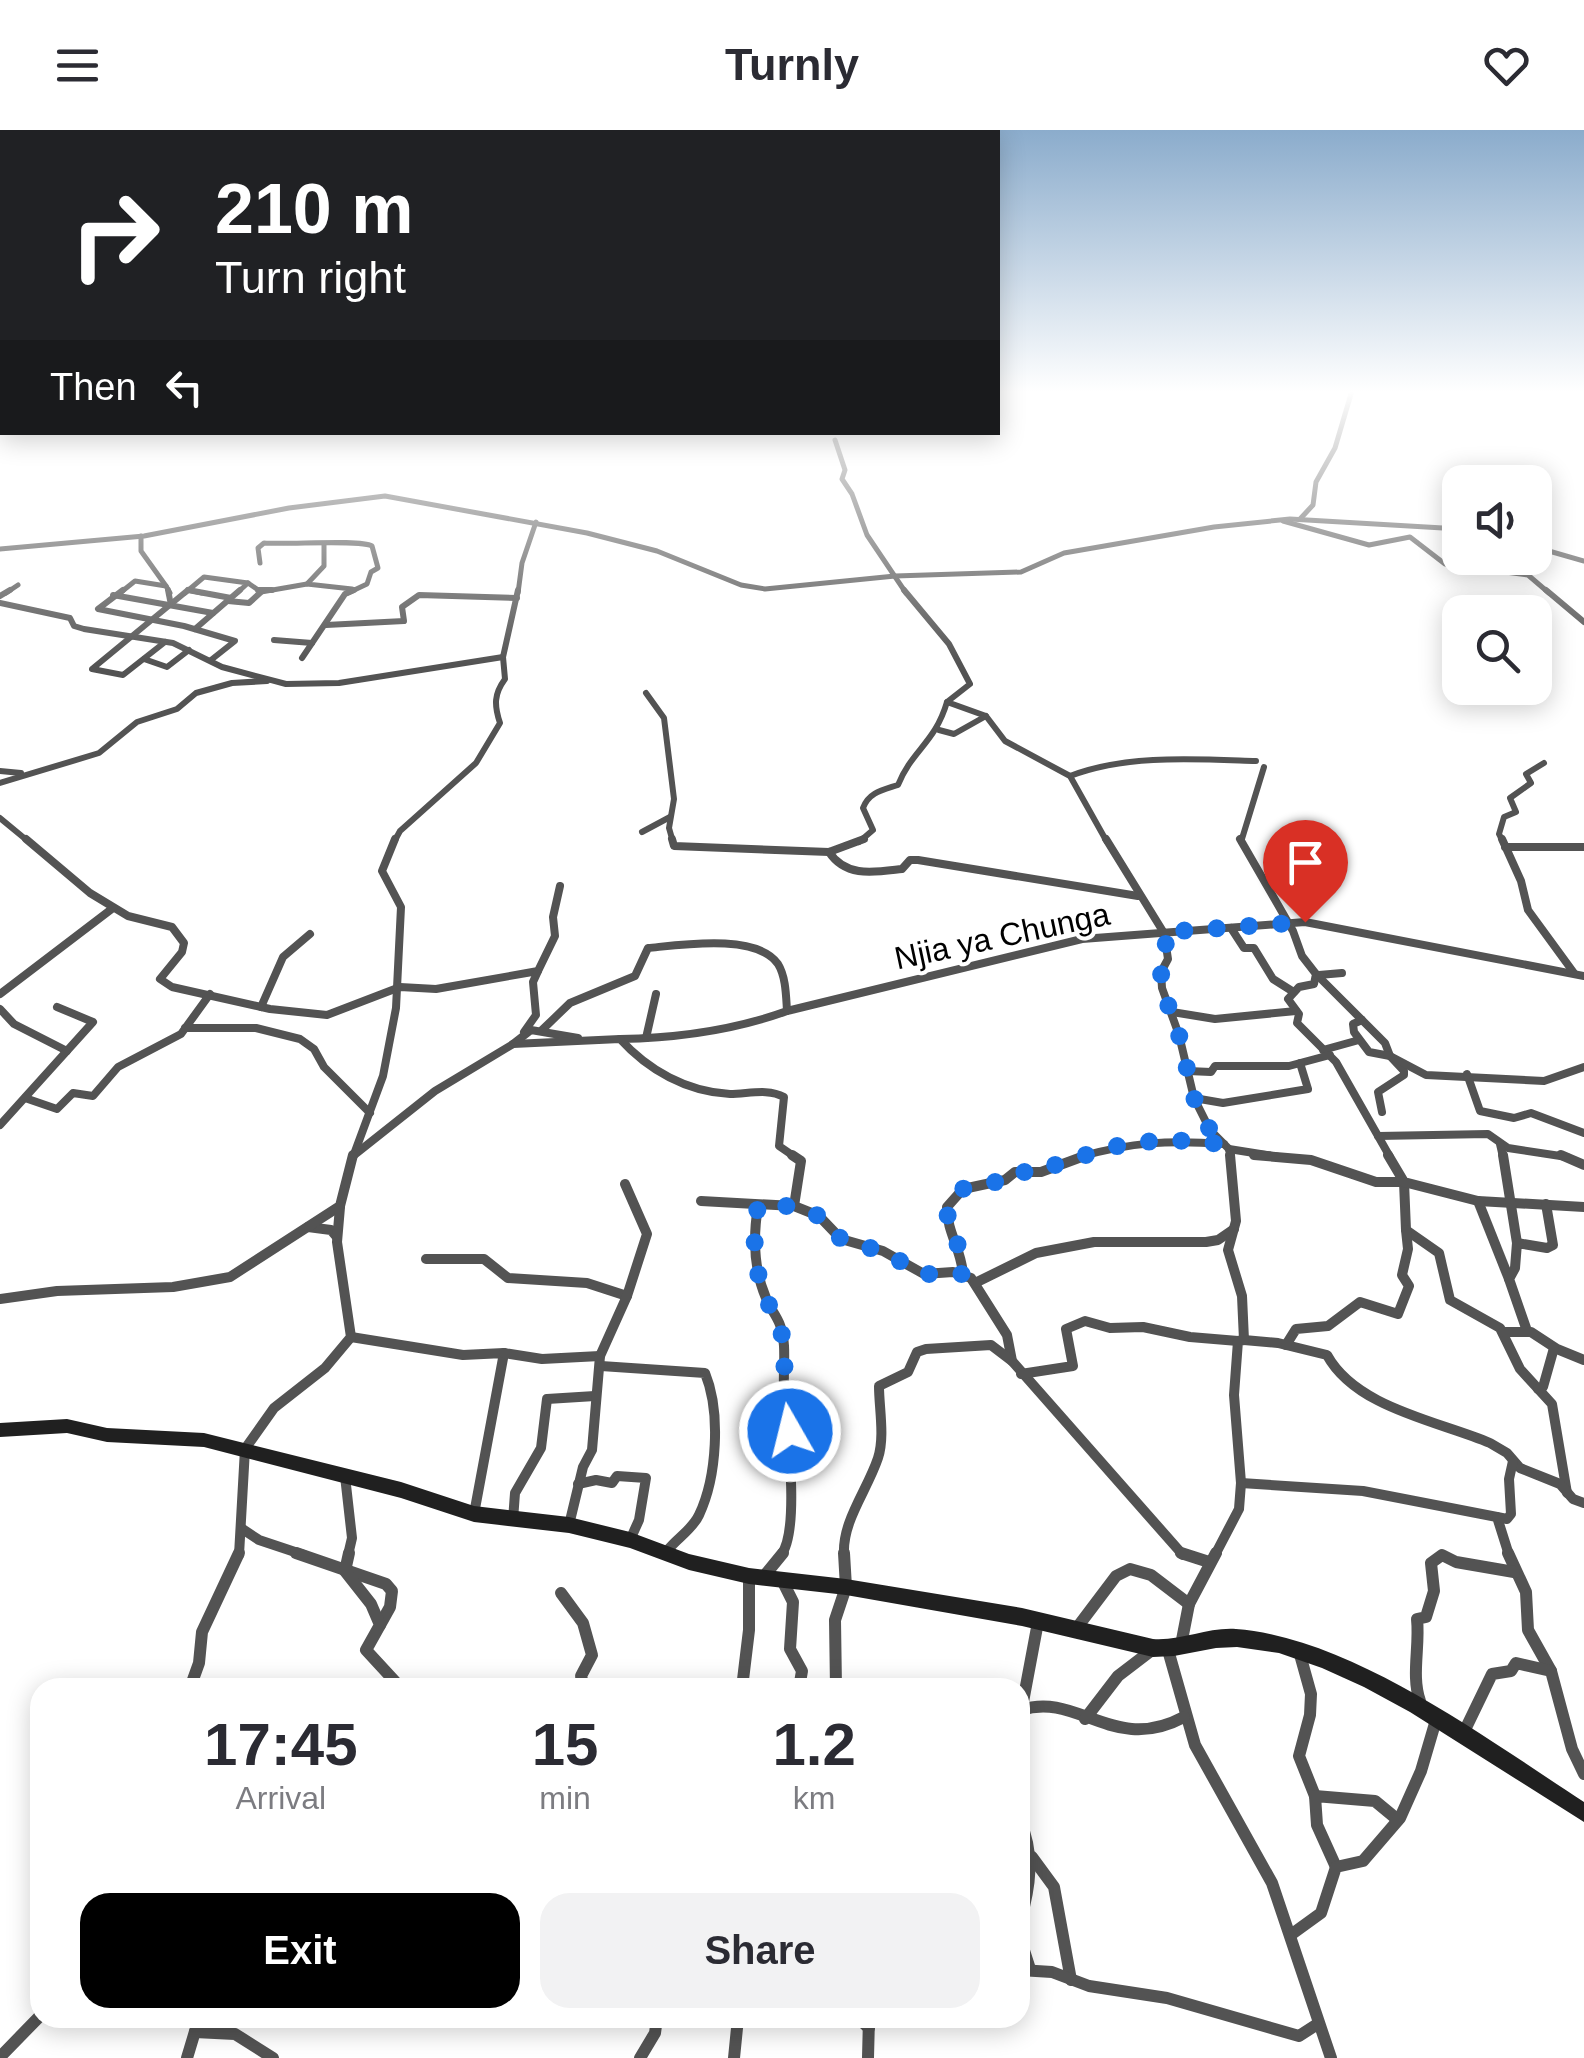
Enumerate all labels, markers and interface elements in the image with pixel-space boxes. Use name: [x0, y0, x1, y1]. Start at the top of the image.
icon: menu: [50, 38, 105, 93]
icon: heart: [1479, 38, 1534, 93]
text: Turnly: [725, 39, 859, 90]
icon: right: [50, 170, 180, 300]
text: 210 m: [215, 170, 413, 248]
text: Turn right: [215, 252, 406, 303]
icon: left: [157, 360, 212, 415]
text: Then: [50, 366, 137, 408]
map controls: [1442, 465, 1552, 705]
button: sound: [1442, 465, 1552, 575]
button: search: [1442, 595, 1552, 705]
pin: [1263, 820, 1348, 923]
icon: arrive: [1278, 835, 1333, 890]
street label: Njia ya Chunga: [891, 896, 1113, 976]
position arrow: [738, 1379, 842, 1483]
text: 17:45: [204, 1711, 358, 1778]
text: 15: [532, 1711, 598, 1778]
text: 1.2: [772, 1711, 856, 1778]
text: Arrival: [235, 1780, 326, 1816]
text: min: [539, 1780, 591, 1816]
text: km: [793, 1780, 835, 1816]
button: Exit: [80, 1893, 520, 2008]
button: Share: [540, 1893, 980, 2008]

